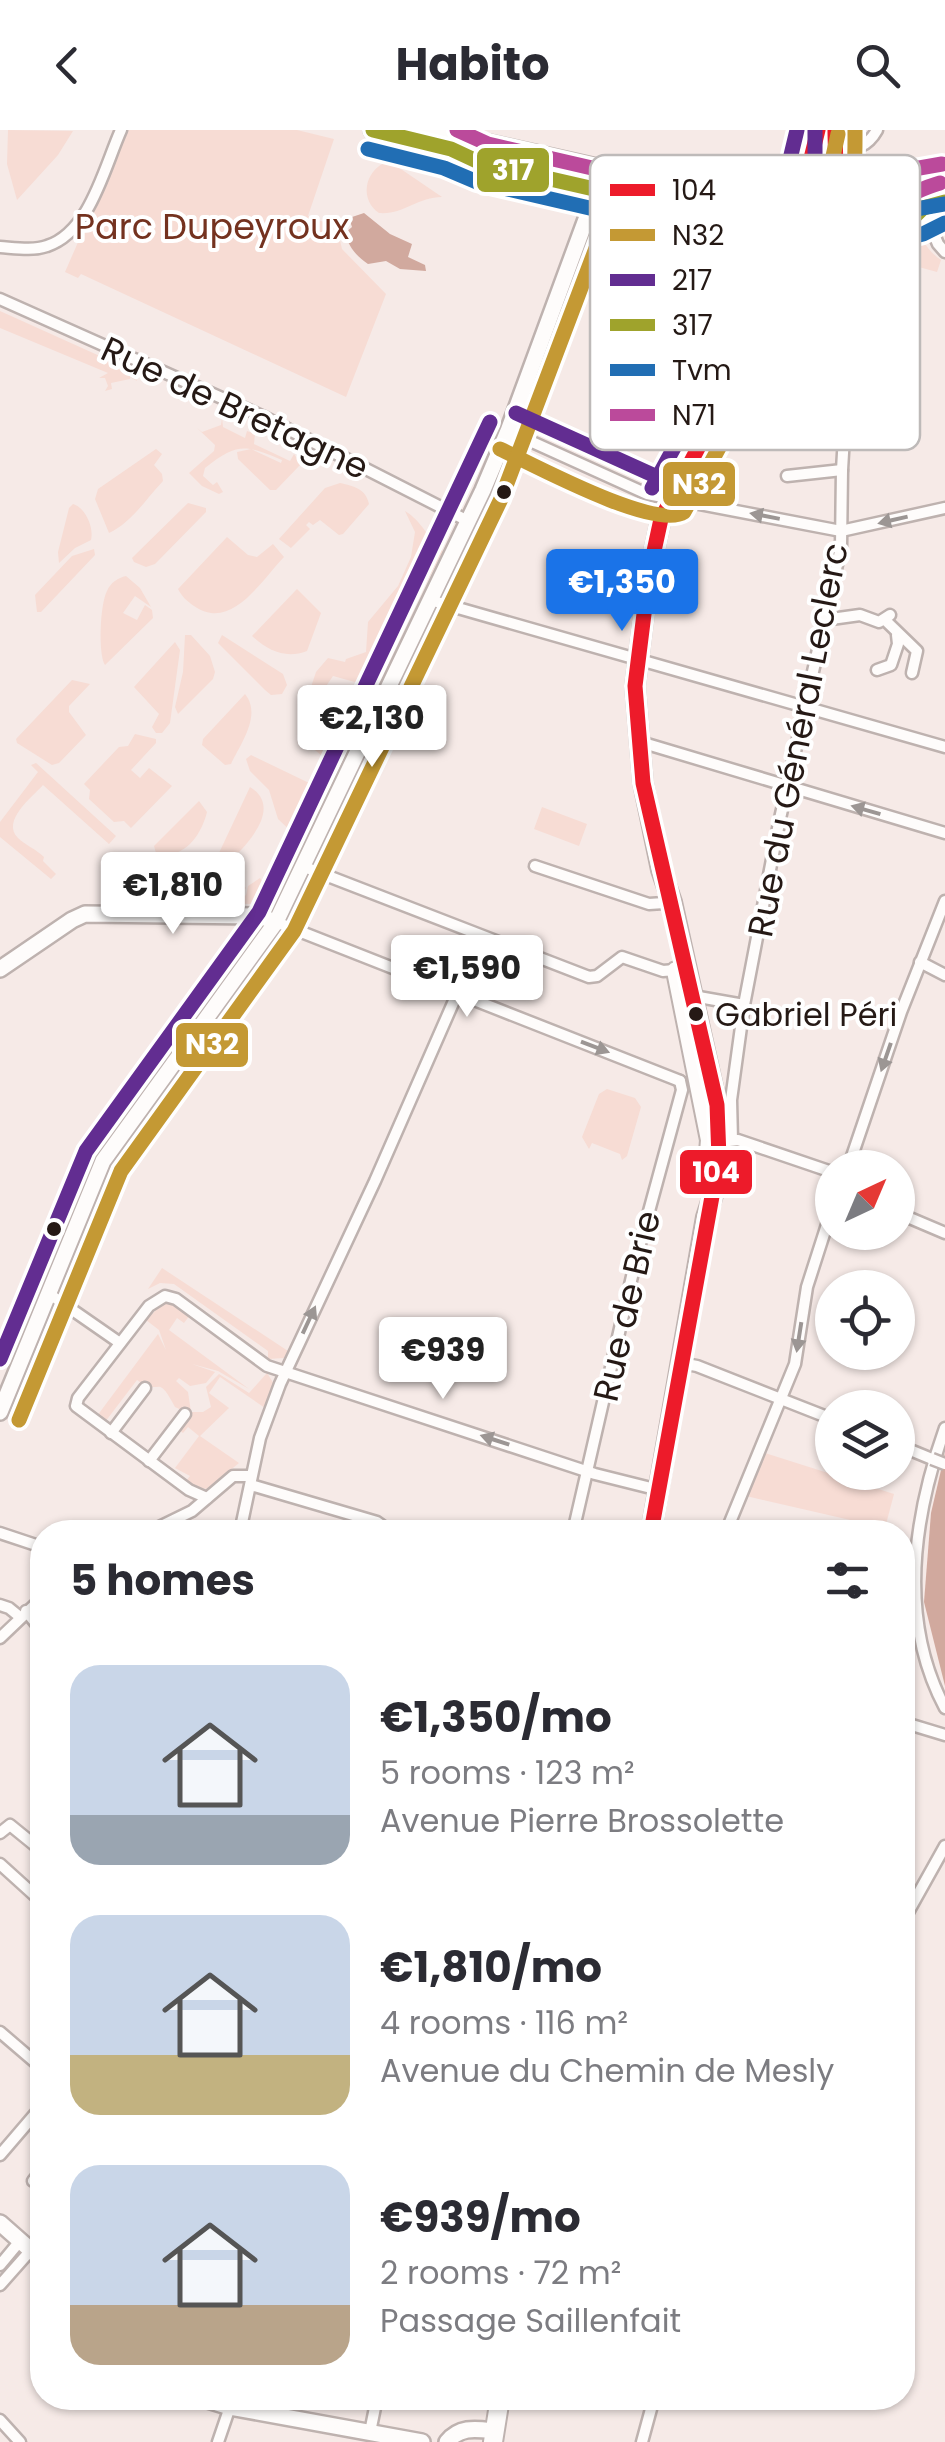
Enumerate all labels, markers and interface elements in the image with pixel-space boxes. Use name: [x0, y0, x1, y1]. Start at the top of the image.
text: Habito: [395, 33, 550, 96]
icon: back: [40, 38, 95, 93]
icon: search: [850, 38, 905, 93]
line badge: 317: [475, 146, 551, 194]
text: 317: [492, 151, 534, 190]
legend: [590, 155, 920, 450]
text: 104: [672, 171, 716, 210]
park label: Parc Dupeyroux: [75, 202, 349, 251]
text: N32: [672, 216, 724, 255]
text: 217: [672, 261, 712, 300]
text: 317: [672, 306, 713, 345]
street label: Rue de Bretagne: [94, 324, 377, 491]
text: Tvm: [672, 351, 732, 390]
text: N71: [672, 396, 716, 435]
line badge: N32: [661, 460, 737, 508]
text: N32: [672, 465, 726, 504]
unlabelled marker: [494, 482, 514, 502]
one-way arrow: [749, 508, 780, 524]
one-way arrow: [877, 513, 908, 528]
street label: Rue du Général Leclerc: [735, 539, 860, 941]
pin: €1,350: [541, 549, 703, 634]
text: €1,350: [568, 559, 676, 604]
pin: €2,130: [291, 685, 453, 770]
text: €2,130: [319, 695, 425, 740]
one-way arrow: [850, 802, 881, 817]
pin: €1,810: [92, 852, 254, 937]
text: €1,810: [123, 862, 223, 907]
pin: €1,590: [386, 935, 548, 1020]
text: €1,590: [413, 945, 521, 990]
place label: Gabriel Péri: [715, 992, 897, 1037]
marker: Gabriel Péri: [686, 1004, 706, 1024]
line badge: N32: [174, 1021, 250, 1069]
text: N32: [185, 1025, 239, 1064]
one-way arrow: [580, 1040, 610, 1055]
one-way arrow: [878, 1043, 893, 1073]
line badge: 104: [678, 1148, 754, 1196]
north arrow: [815, 1150, 915, 1250]
map controls: [815, 1150, 915, 1490]
text: 104: [692, 1153, 740, 1192]
street label: Rue de Brie: [581, 1206, 672, 1406]
unlabelled marker: [44, 1219, 64, 1239]
button: locate: [815, 1270, 915, 1370]
one-way arrow: [301, 1305, 318, 1334]
pin: €939: [384, 1317, 502, 1402]
one-way arrow: [791, 1322, 807, 1353]
text: €939: [401, 1327, 485, 1372]
button: layers: [815, 1390, 915, 1490]
one-way arrow: [479, 1432, 510, 1447]
text: 5 homes: [70, 1551, 255, 1610]
icon: filters: [820, 1553, 875, 1608]
text: €1,350/mo: [380, 1688, 612, 1747]
icon: home: [150, 1705, 270, 1825]
text: 5 rooms · 123 m²: [380, 1750, 635, 1795]
text: Avenue Pierre Brossolette: [380, 1798, 784, 1843]
text: €1,810/mo: [380, 1938, 602, 1997]
icon: home: [150, 1955, 270, 2075]
text: 4 rooms · 116 m²: [380, 2000, 628, 2045]
text: Avenue du Chemin de Mesly: [380, 2048, 834, 2093]
text: €939/mo: [380, 2188, 581, 2247]
icon: home: [150, 2205, 270, 2325]
text: 2 rooms · 72 m²: [380, 2250, 621, 2295]
text: Passage Saillenfait: [380, 2298, 681, 2343]

